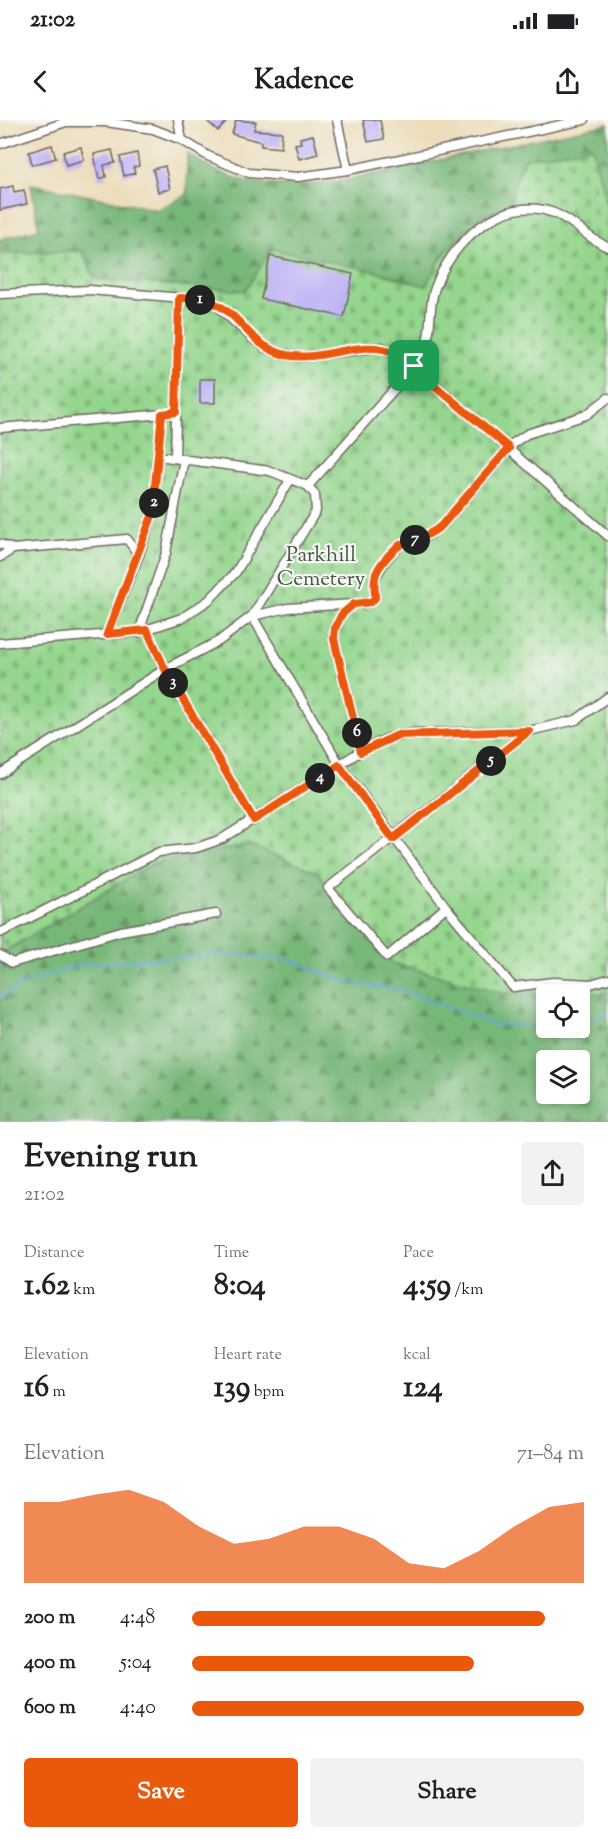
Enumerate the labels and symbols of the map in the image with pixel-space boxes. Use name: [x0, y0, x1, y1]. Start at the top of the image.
pin: 1: [185, 285, 215, 315]
pin: [388, 340, 439, 391]
pin: 2: [139, 488, 169, 518]
pin: 7: [400, 525, 430, 555]
park label: Parkhill Cemetery: [277, 541, 366, 595]
pin: 3: [158, 668, 188, 698]
pin: 6: [342, 718, 372, 748]
pin: 5: [476, 746, 506, 776]
pin: 4: [305, 763, 335, 793]

